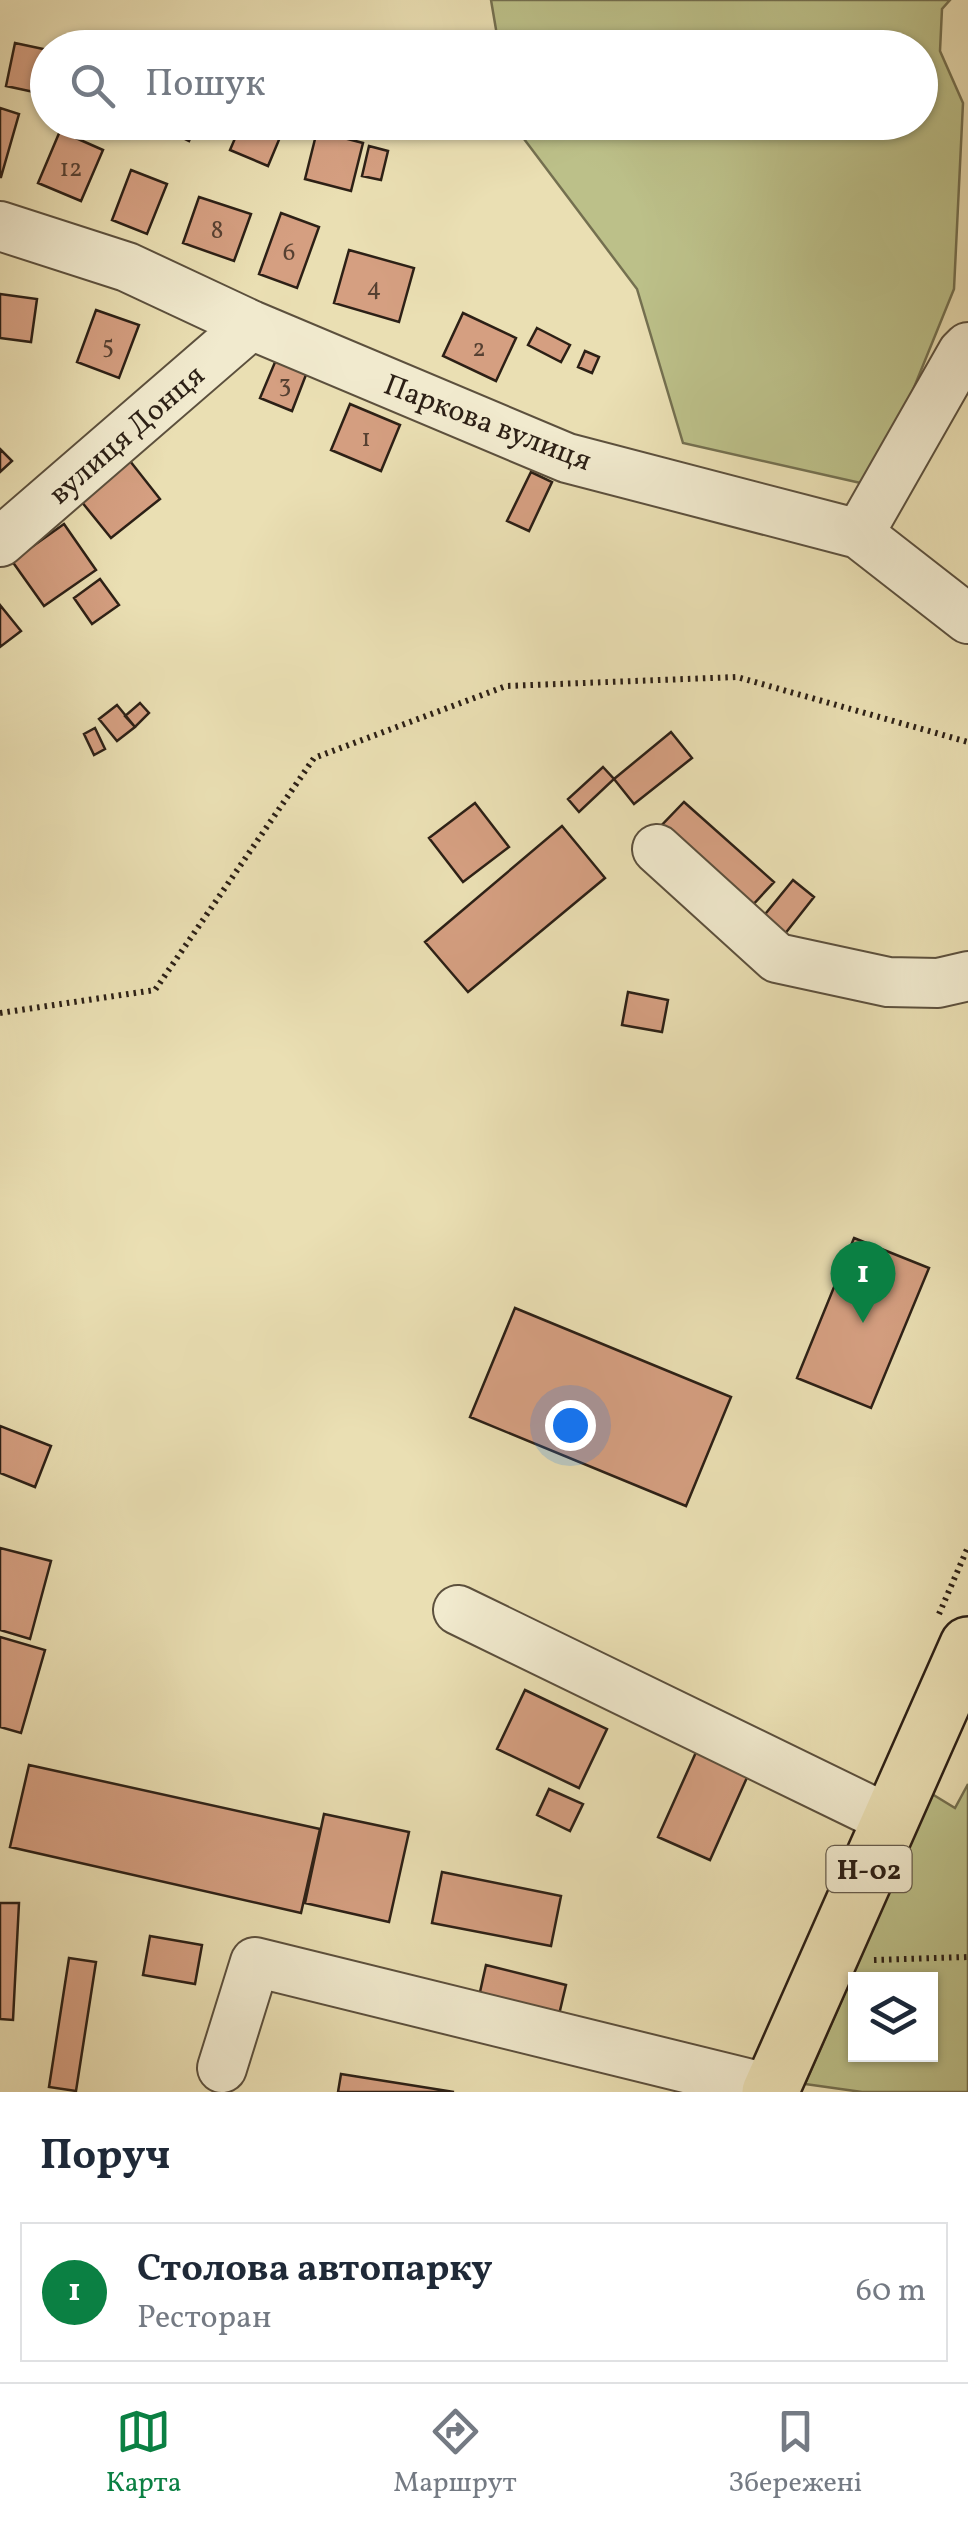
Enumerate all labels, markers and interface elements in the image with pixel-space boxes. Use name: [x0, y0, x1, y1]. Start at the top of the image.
search box: [30, 30, 938, 140]
icon: search: [65, 58, 120, 113]
text: Пошук: [145, 59, 265, 112]
house number: 12: [59, 152, 83, 187]
house number: 8: [211, 214, 223, 249]
house number: 6: [283, 236, 295, 271]
house number: 4: [367, 271, 381, 306]
house number: 5: [102, 329, 114, 364]
house number: 2: [472, 332, 486, 367]
street label: вулиця Донця: [40, 356, 214, 515]
street label: Паркова вулиця: [377, 365, 597, 483]
house number: 3: [279, 368, 291, 403]
house number: 1: [361, 422, 371, 457]
pin: 1: [830, 1240, 896, 1323]
your location: [545, 1400, 596, 1451]
road number: Н-02: [826, 1846, 912, 1892]
map controls: [848, 1972, 938, 2062]
button: layers: [848, 1972, 938, 2062]
text: Поруч: [40, 2128, 170, 2187]
text: Столова автопарку: [137, 2244, 493, 2297]
text: 1: [68, 2270, 81, 2314]
text: 60 m: [856, 2270, 926, 2314]
text: Ресторан: [137, 2297, 271, 2341]
tab: Карта: [106, 2404, 182, 2503]
tab: Маршрут: [393, 2404, 517, 2503]
tab: Збережені: [728, 2404, 862, 2503]

